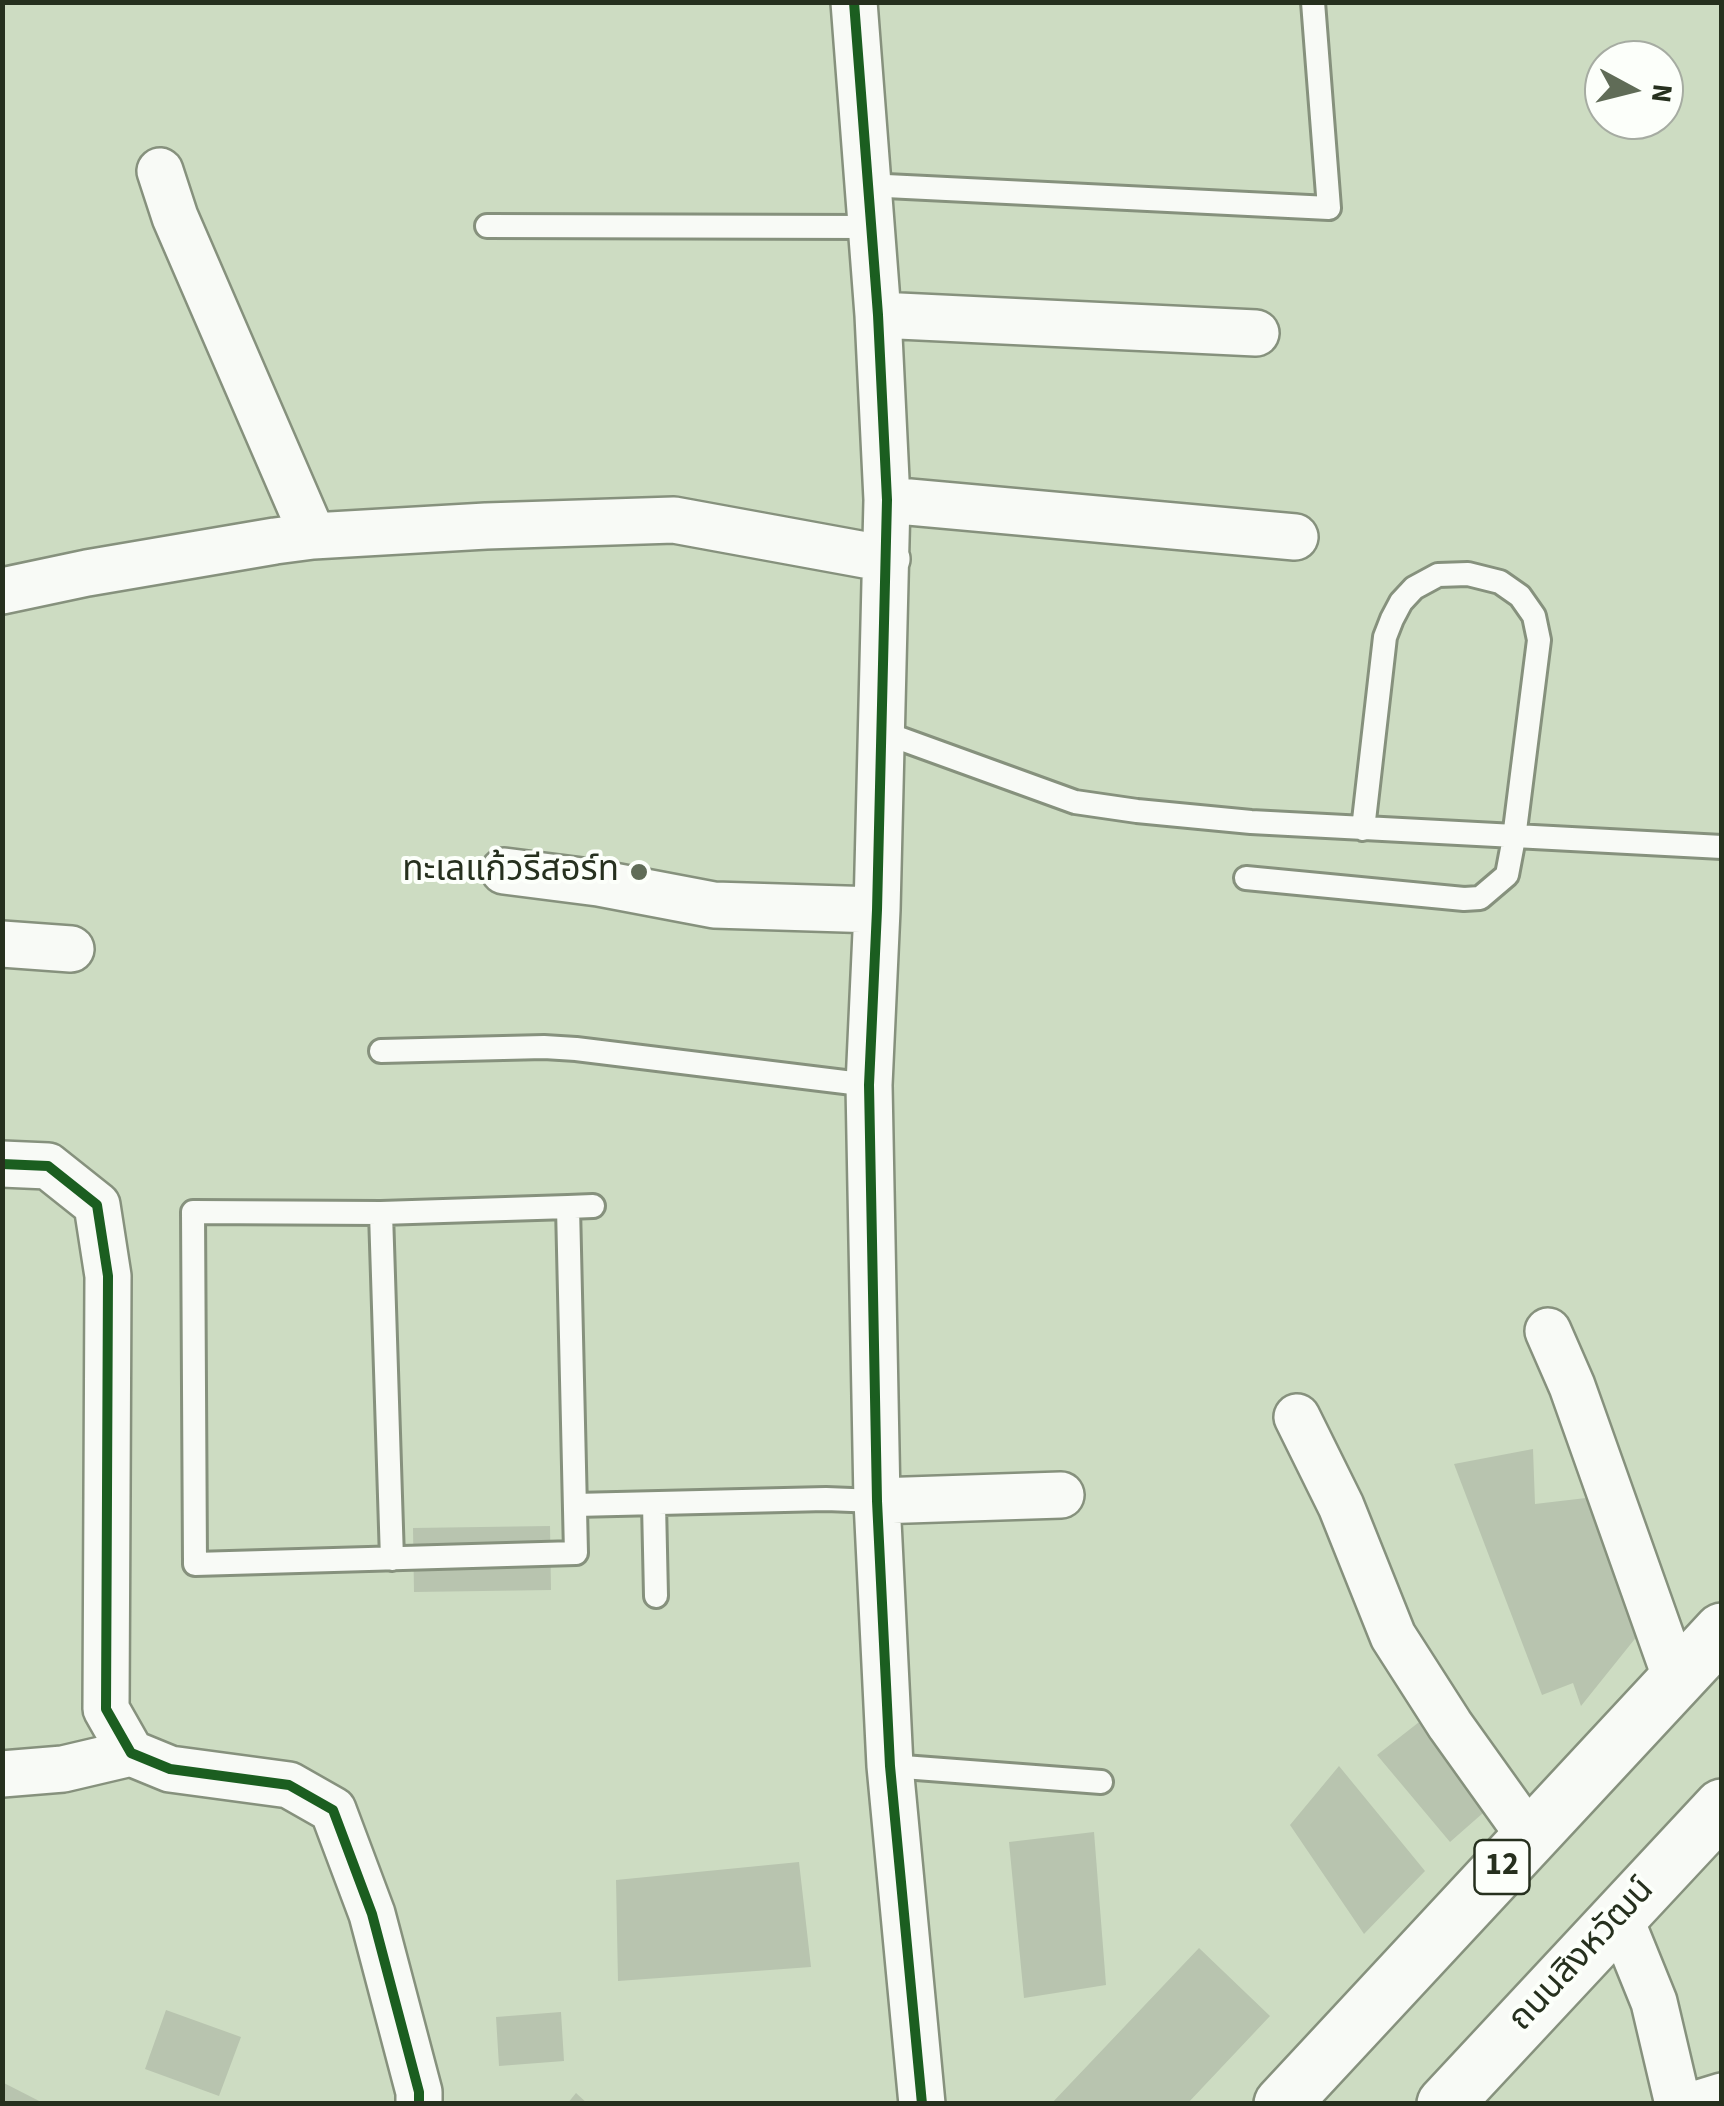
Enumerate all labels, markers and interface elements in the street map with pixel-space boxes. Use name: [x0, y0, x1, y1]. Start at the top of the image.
north arrow: [1584, 40, 1684, 140]
text: N: [1641, 82, 1683, 105]
place label: ทะเลแก้วรีสอร์ท: [402, 851, 619, 893]
marker: ทะเลแก้วรีสอร์ท: [628, 861, 650, 883]
road number: 12: [1474, 1840, 1530, 1894]
street label: ถนนสิงหวัฒน์: [1502, 1871, 1664, 2041]

